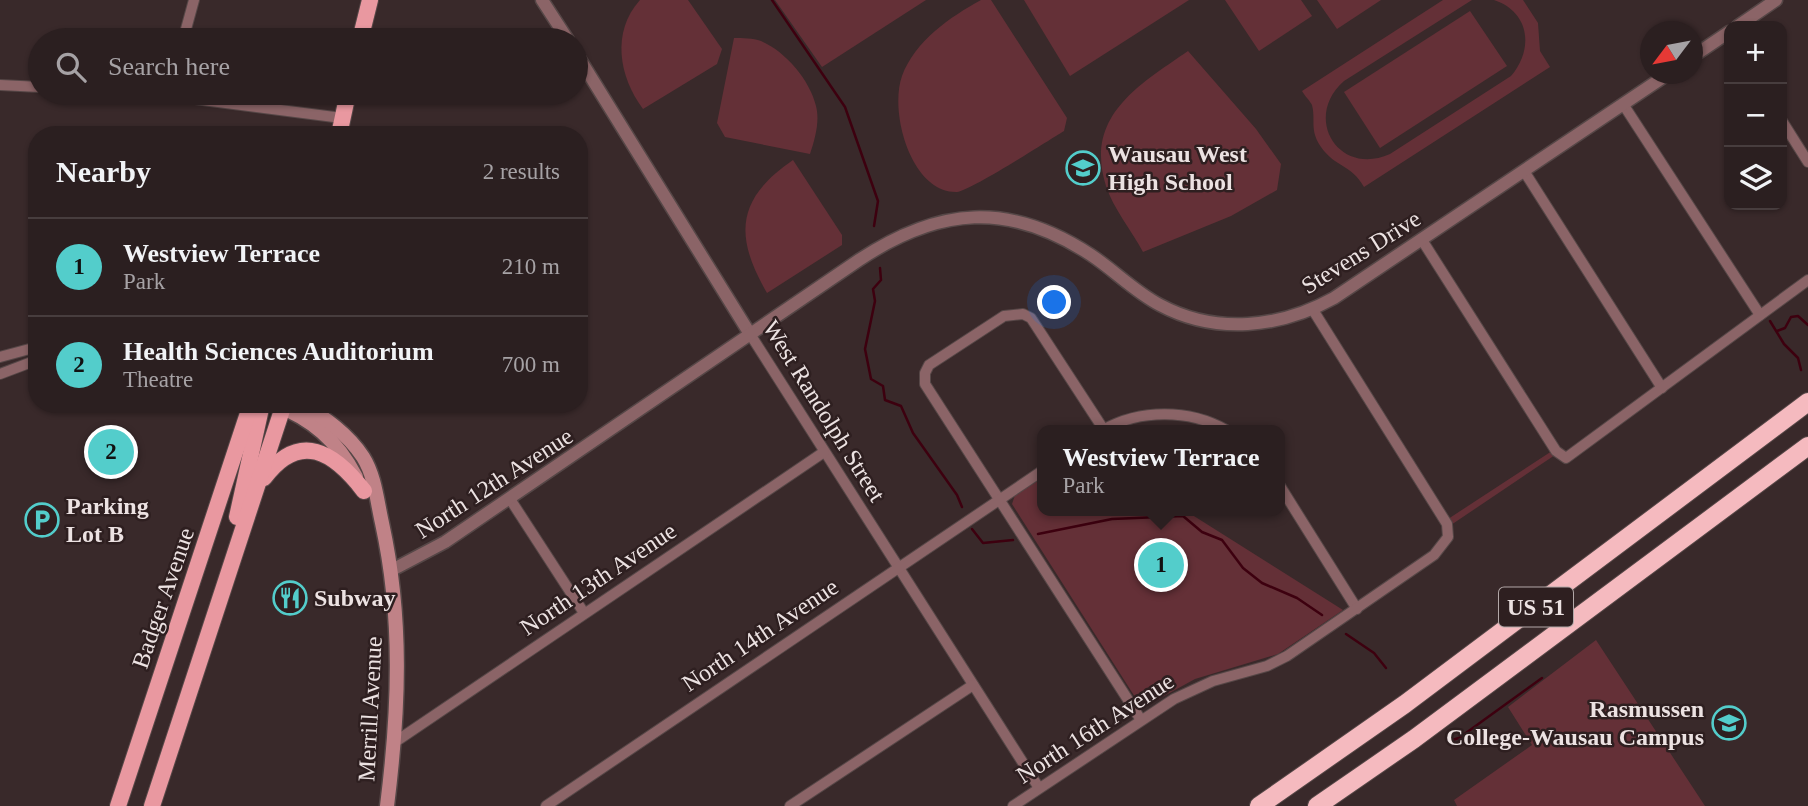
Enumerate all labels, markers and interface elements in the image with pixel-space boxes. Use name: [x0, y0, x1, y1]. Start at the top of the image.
north arrow: [1640, 21, 1703, 84]
map controls: [1724, 21, 1787, 210]
button: +: [1724, 21, 1787, 84]
search box: [28, 28, 588, 105]
icon: search: [52, 48, 90, 86]
text: Search here: [108, 52, 230, 81]
button: −: [1724, 84, 1787, 147]
place label: Wausau West High School: [1108, 141, 1247, 195]
button: layers: [1724, 147, 1787, 210]
school or university icon: Wausau West High School: [1064, 149, 1102, 187]
text: Nearby: [56, 155, 151, 188]
text: 2 results: [483, 159, 560, 184]
street label: Stevens Drive: [1297, 205, 1425, 299]
text: Westview Terrace: [123, 239, 320, 268]
text: 1: [73, 254, 85, 279]
text: 210 m: [502, 254, 560, 279]
text: Park: [123, 269, 165, 294]
your location: [1037, 285, 1071, 319]
street label: West Randolph Street: [758, 316, 890, 507]
text: Health Sciences Auditorium: [123, 337, 434, 366]
text: 2: [73, 352, 85, 377]
text: 700 m: [502, 352, 560, 377]
text: Theatre: [123, 367, 193, 392]
street label: North 12th Avenue: [411, 422, 577, 544]
popup: [1037, 425, 1285, 516]
pin: 2: [88, 426, 134, 478]
text: Westview Terrace: [1062, 443, 1260, 472]
text: Park: [1062, 473, 1105, 498]
place label: Parking Lot B: [66, 493, 149, 547]
parking icon: Parking Lot B: [23, 501, 61, 539]
street label: North 13th Avenue: [515, 517, 681, 641]
street label: Badger Avenue: [127, 524, 199, 672]
pin: 1: [1138, 539, 1184, 591]
street label: North 14th Avenue: [677, 573, 843, 697]
restaurant icon: Subway: [271, 579, 309, 617]
place label: Subway: [314, 585, 395, 611]
road number: US 51: [1499, 587, 1573, 626]
street label: Merrill Avenue: [353, 636, 387, 782]
street label: North 16th Avenue: [1012, 667, 1178, 789]
place label: Rasmussen College-Wausau Campus: [1446, 696, 1704, 750]
school or university icon: Rasmussen College-Wausau Campus: [1710, 704, 1748, 742]

